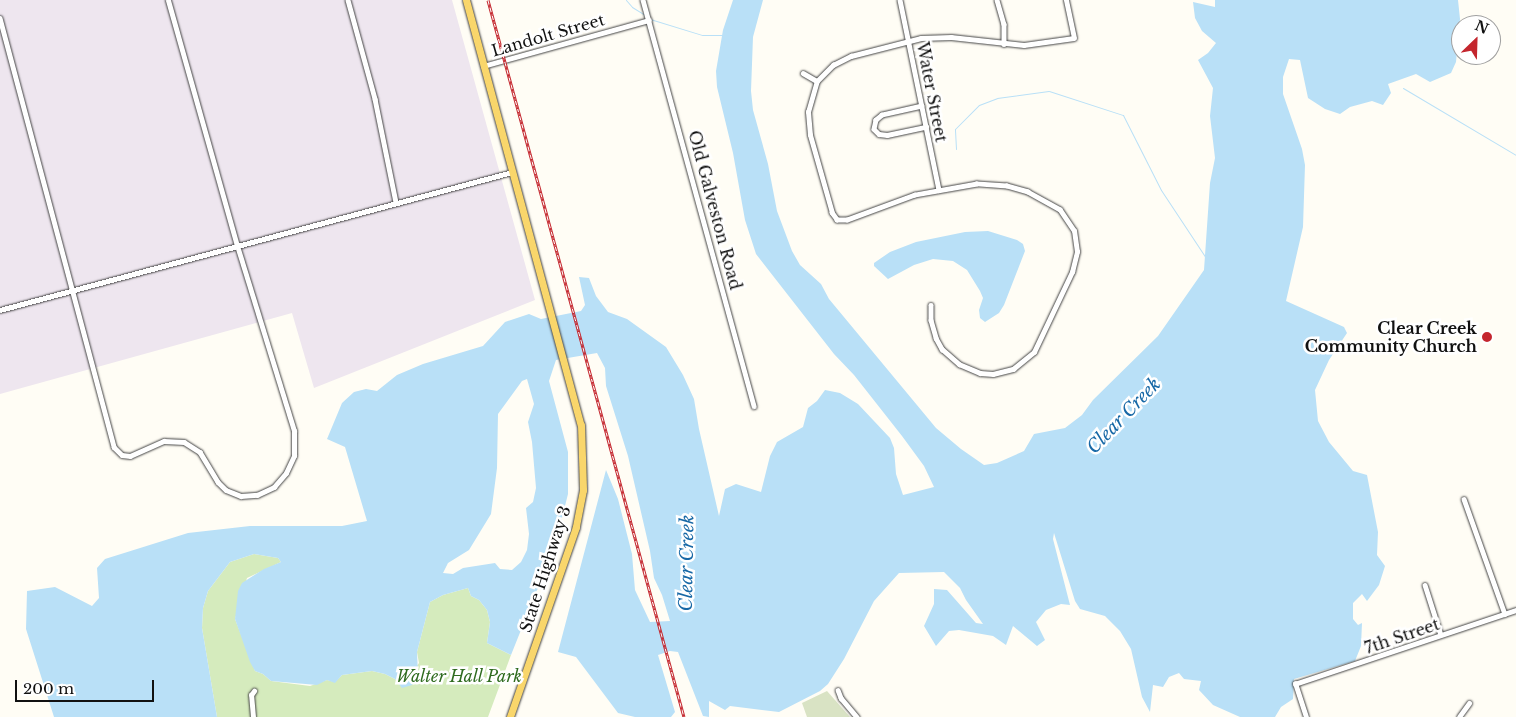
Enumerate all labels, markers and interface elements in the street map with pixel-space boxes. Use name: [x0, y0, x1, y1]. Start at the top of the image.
street label: Landolt Street: [489, 10, 607, 60]
north arrow: [1451, 15, 1501, 65]
text: N: [1472, 16, 1491, 38]
street label: Water Street: [913, 40, 951, 144]
street label: Old Galveston Road: [685, 128, 745, 292]
place label: Clear Creek Community Church: [1304, 318, 1477, 356]
marker: Clear Creek Community Church: [1481, 331, 1493, 343]
water label: Clear Creek: [1082, 374, 1166, 458]
street label: State Highway 3: [515, 503, 575, 635]
water label: Clear Creek: [675, 514, 699, 612]
street label: 7th Street: [1362, 614, 1442, 658]
park label: Walter Hall Park: [396, 666, 522, 686]
scale bar: [18, 670, 156, 702]
text: 200 m: [23, 679, 74, 698]

